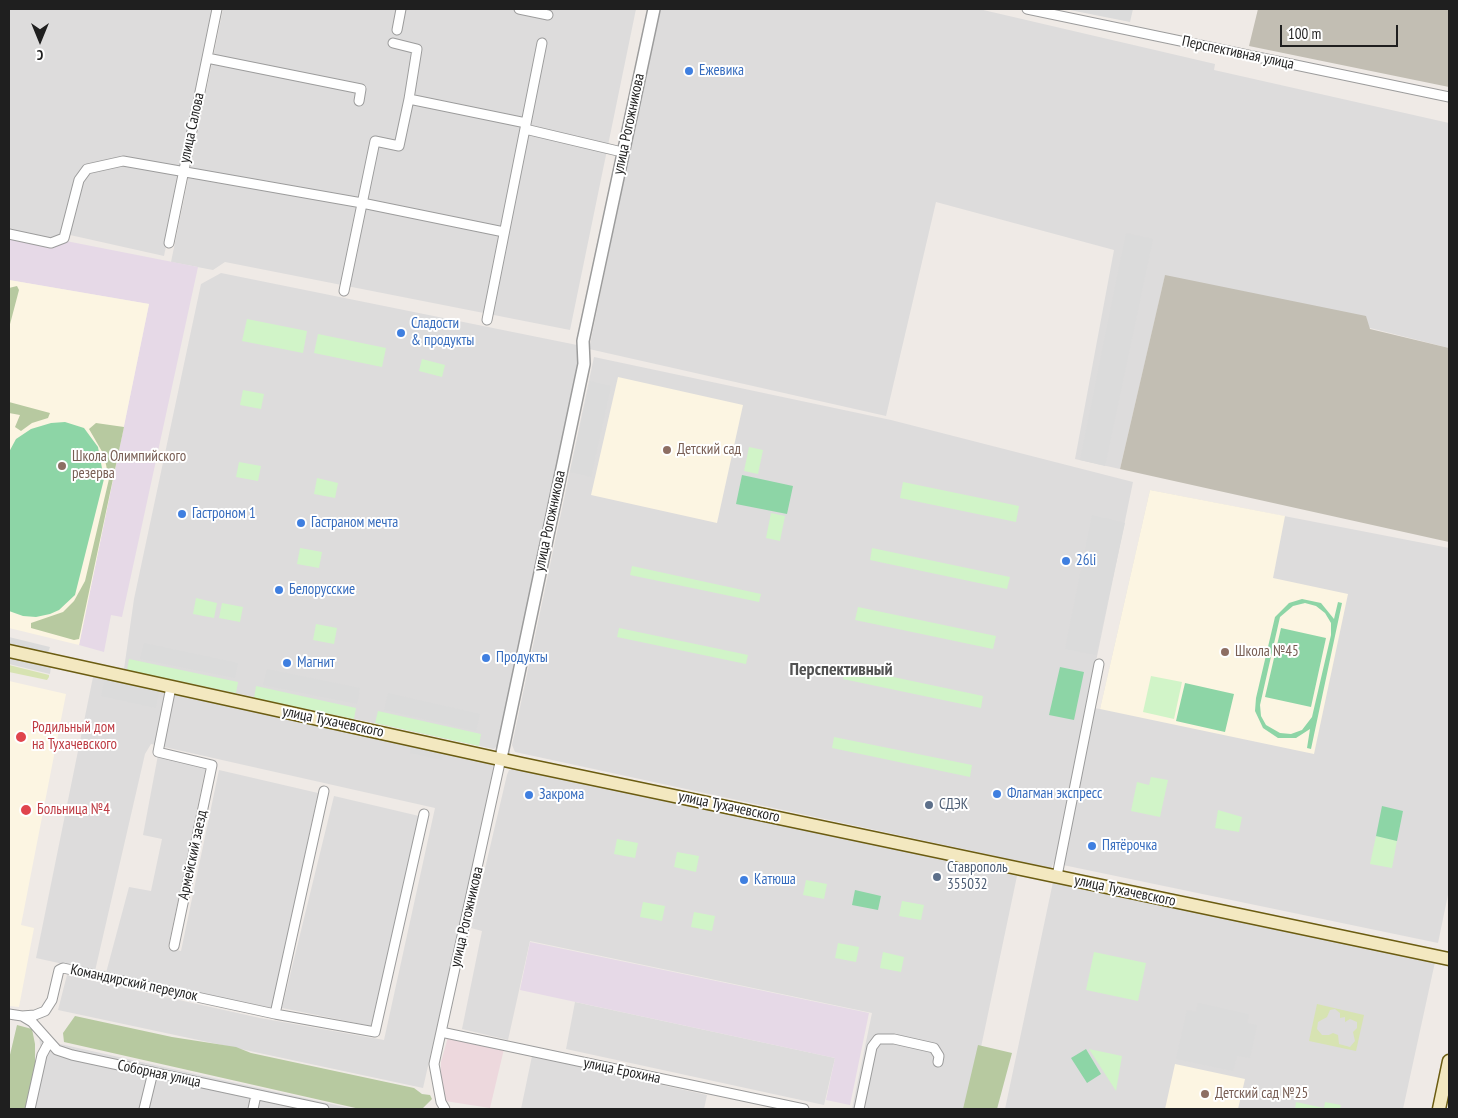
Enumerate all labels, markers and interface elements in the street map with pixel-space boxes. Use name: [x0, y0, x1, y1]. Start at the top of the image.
north arrow: [15, 15, 65, 65]
scale bar: [1283, 15, 1400, 47]
text: 100 m: [1288, 24, 1321, 43]
street label: Перспективная улица: [1180, 32, 1296, 74]
text: С: [37, 46, 43, 64]
place label: Ежевика: [699, 62, 744, 80]
marker: Ежевика: [683, 65, 695, 77]
street label: улица Рогожникова: [610, 72, 648, 176]
street label: улица Салова: [176, 91, 208, 165]
place label: Сладости & продукты: [411, 315, 474, 350]
marker: Сладости & продукты: [395, 327, 407, 339]
place label: Детский сад: [677, 441, 741, 459]
marker: Детский сад: [661, 444, 673, 456]
place label: Школа Олимпийского резерва: [72, 448, 186, 483]
marker: Школа Олимпийского резерва: [56, 460, 68, 472]
street label: улица Рогожникова: [531, 469, 569, 573]
place label: Гастроном 1: [192, 505, 256, 523]
marker: Гастроном 1: [176, 508, 188, 520]
place label: Гастраном мечта: [311, 514, 398, 532]
marker: Гастраном мечта: [295, 517, 307, 529]
place label: 26li: [1076, 552, 1096, 570]
marker: 26li: [1060, 555, 1072, 567]
place label: Белорусские: [289, 581, 355, 599]
marker: Белорусские: [273, 584, 285, 596]
place label: Школа №45: [1235, 643, 1299, 661]
marker: Школа №45: [1219, 646, 1231, 658]
place label: Продукты: [496, 649, 548, 667]
marker: Продукты: [480, 652, 492, 664]
place label: Магнит: [297, 654, 335, 672]
marker: Магнит: [281, 657, 293, 669]
district label: Перспективный: [789, 659, 893, 681]
street label: улица Тухачевского: [281, 702, 385, 742]
place label: Родильный дом на Тухачевского: [32, 719, 117, 754]
marker: Родильный дом на Тухачевского: [14, 730, 28, 744]
place label: Флагман экспресс: [1007, 785, 1102, 803]
place label: Закрома: [539, 786, 584, 804]
street label: улица Тухачевского: [677, 787, 781, 827]
marker: Флагман экспресс: [991, 788, 1003, 800]
marker: Закрома: [523, 789, 535, 801]
place label: СДЭК: [939, 796, 968, 814]
marker: СДЭК: [923, 799, 935, 811]
place label: Больница №4: [37, 801, 110, 819]
marker: Больница №4: [19, 803, 33, 817]
street label: Армейский заезд: [175, 809, 211, 901]
place label: Пятёрочка: [1102, 837, 1157, 855]
marker: Пятёрочка: [1086, 840, 1098, 852]
place label: Ставрополь 355032: [947, 859, 1008, 894]
street label: улица Рогожникова: [447, 865, 487, 969]
place label: Катюша: [754, 871, 796, 889]
marker: Ставрополь 355032: [931, 871, 943, 883]
street label: улица Тухачевского: [1073, 871, 1177, 911]
marker: Катюша: [738, 874, 750, 886]
street label: Командирский переулок: [69, 961, 199, 1005]
street label: улица Ерохина: [582, 1054, 662, 1088]
street label: Соборная улица: [116, 1056, 202, 1092]
place label: Детский сад №25: [1215, 1085, 1308, 1103]
marker: Детский сад №25: [1199, 1088, 1211, 1100]

